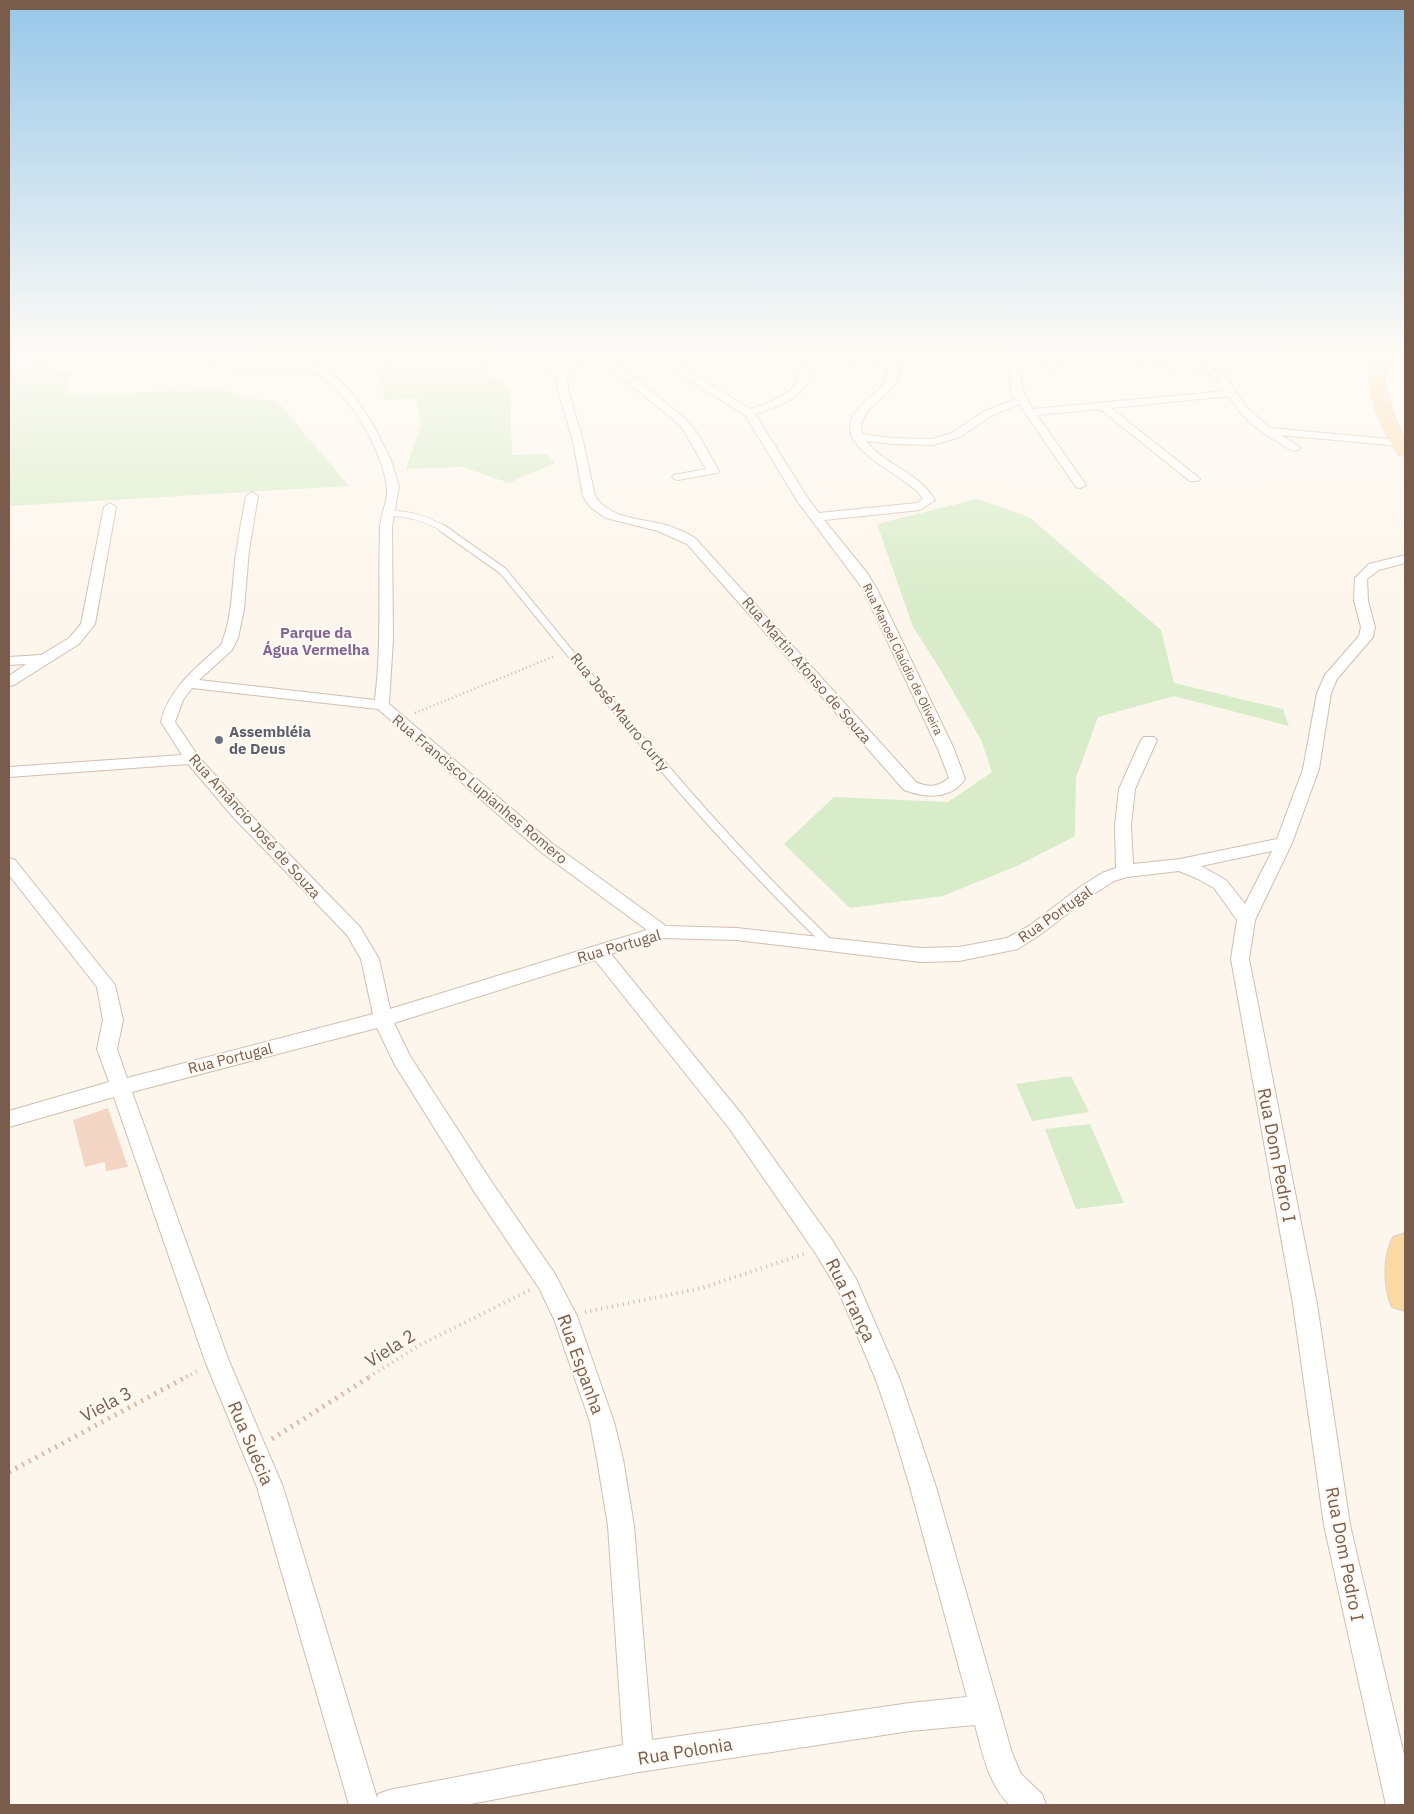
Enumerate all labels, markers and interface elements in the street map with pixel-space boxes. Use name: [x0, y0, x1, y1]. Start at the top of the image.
street label: Rua Manoel Claúdio de Oliveira: [860, 581, 947, 738]
street label: Rua Martin Afonso de Souza: [738, 593, 876, 747]
district label: Parque da Água Vermelha: [262, 623, 370, 659]
street label: Rua José Mauro Curty: [566, 649, 674, 776]
street label: Rua Francisco Lupianhes Romero: [388, 710, 572, 868]
place label: Assembléia de Deus: [229, 722, 312, 758]
marker: Assembléia de Deus: [213, 734, 225, 746]
street label: Rua Amâncio José de Souza: [185, 750, 325, 902]
street label: Rua Portugal: [1014, 882, 1096, 946]
street label: Rua Portugal: [575, 925, 663, 967]
street label: Rua Portugal: [186, 1038, 274, 1078]
street label: Rua Dom Pedro I: [1253, 1086, 1301, 1224]
street label: Rua França: [821, 1254, 881, 1346]
street label: Rua Espanha: [552, 1311, 610, 1418]
street label: Viela 2: [361, 1324, 419, 1372]
street label: Viela 3: [76, 1381, 136, 1427]
street label: Rua Suécia: [223, 1397, 279, 1489]
street label: Rua Dom Pedro I: [1321, 1485, 1369, 1623]
street label: Rua Polonia: [636, 1732, 734, 1770]

